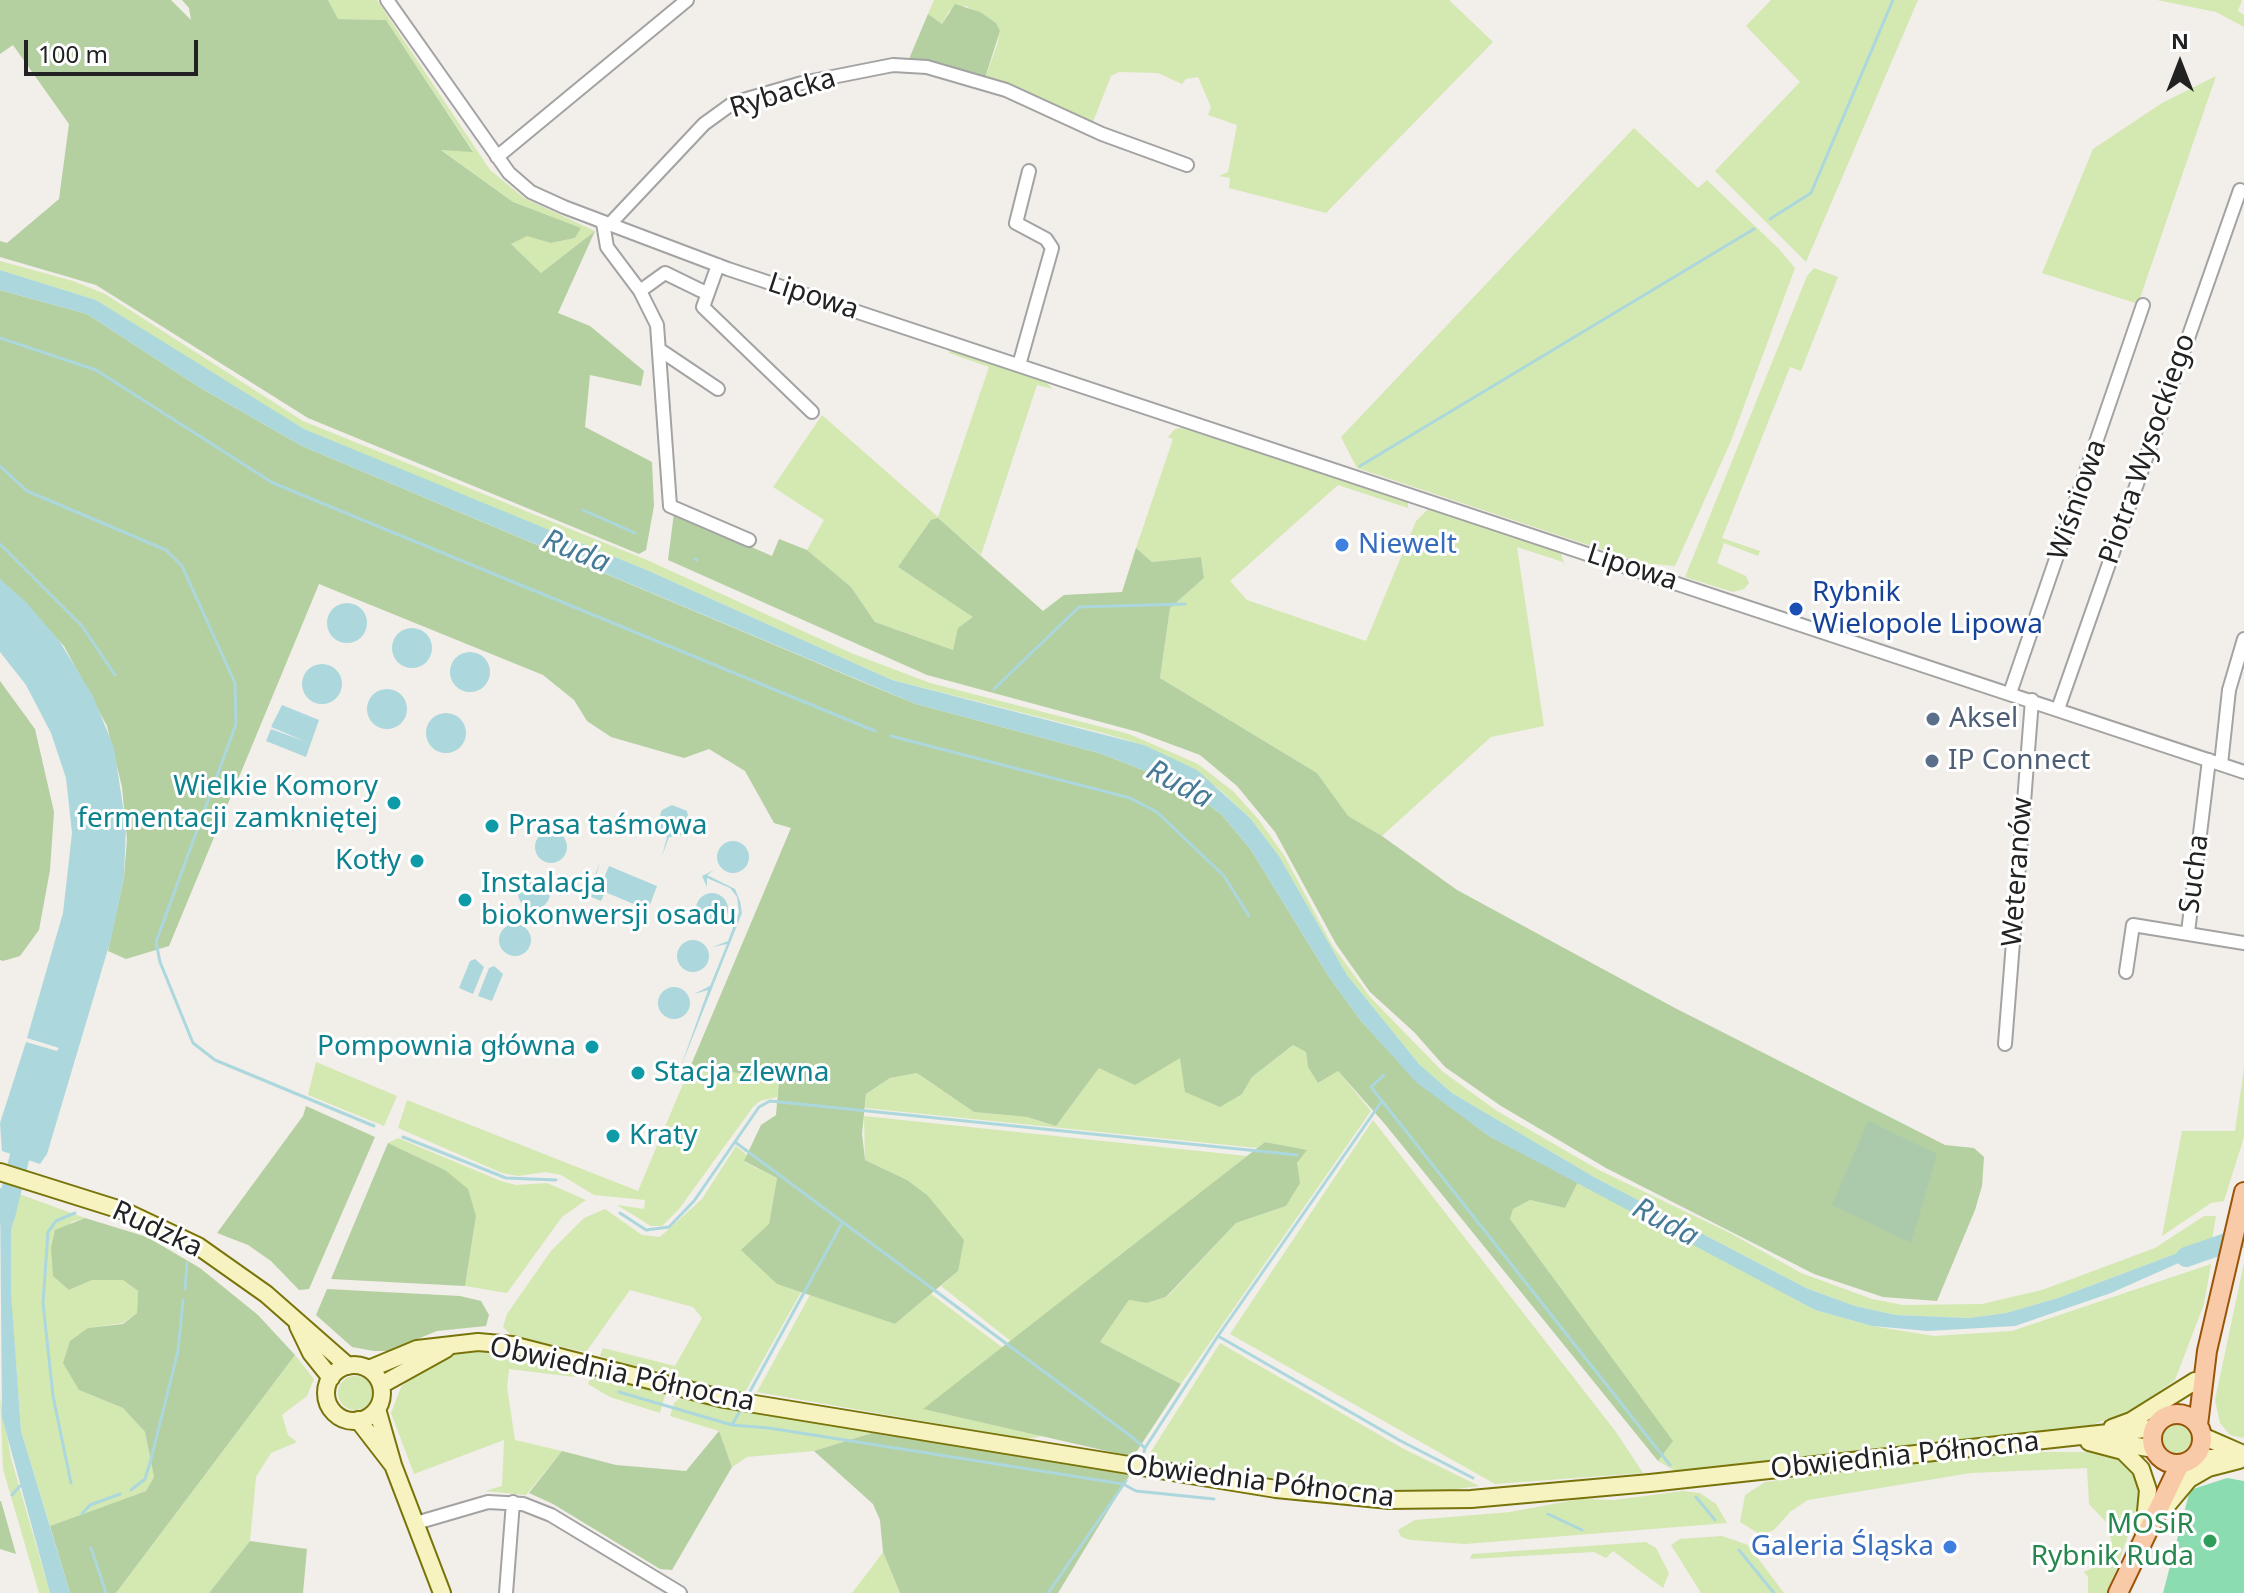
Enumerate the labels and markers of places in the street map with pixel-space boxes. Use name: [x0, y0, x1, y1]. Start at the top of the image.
place label: Niewelt: [1358, 528, 1457, 562]
marker: Niewelt: [1333, 536, 1351, 554]
place label: Rybnik Wielopole Lipowa: [1812, 576, 2043, 642]
marker: Rybnik Wielopole Lipowa: [1787, 600, 1805, 618]
place label: Aksel: [1949, 702, 2018, 736]
marker: Aksel: [1924, 710, 1942, 728]
place label: IP Connect: [1948, 744, 2090, 778]
marker: IP Connect: [1923, 752, 1941, 770]
place label: Wielkie Komory fermentacji zamkniętej: [77, 770, 378, 836]
marker: Wielkie Komory fermentacji zamkniętej: [385, 794, 403, 812]
place label: Prasa taśmowa: [508, 809, 708, 843]
marker: Prasa taśmowa: [483, 817, 501, 835]
place label: Kotły: [335, 844, 401, 878]
marker: Kotły: [408, 852, 426, 870]
place label: Instalacja biokonwersji osadu: [481, 867, 737, 933]
marker: Instalacja biokonwersji osadu: [456, 891, 474, 909]
place label: Pompownia główna: [317, 1030, 576, 1064]
marker: Pompownia główna: [583, 1038, 601, 1056]
place label: Stacja zlewna: [654, 1056, 829, 1090]
marker: Stacja zlewna: [629, 1064, 647, 1082]
place label: Kraty: [629, 1119, 697, 1153]
marker: Kraty: [604, 1127, 622, 1145]
place label: MOSiR Rybnik Ruda: [2031, 1508, 2194, 1574]
place label: Galeria Śląska: [1751, 1530, 1934, 1564]
marker: MOSiR Rybnik Ruda: [2201, 1532, 2219, 1550]
marker: Galeria Śląska: [1941, 1538, 1959, 1556]

